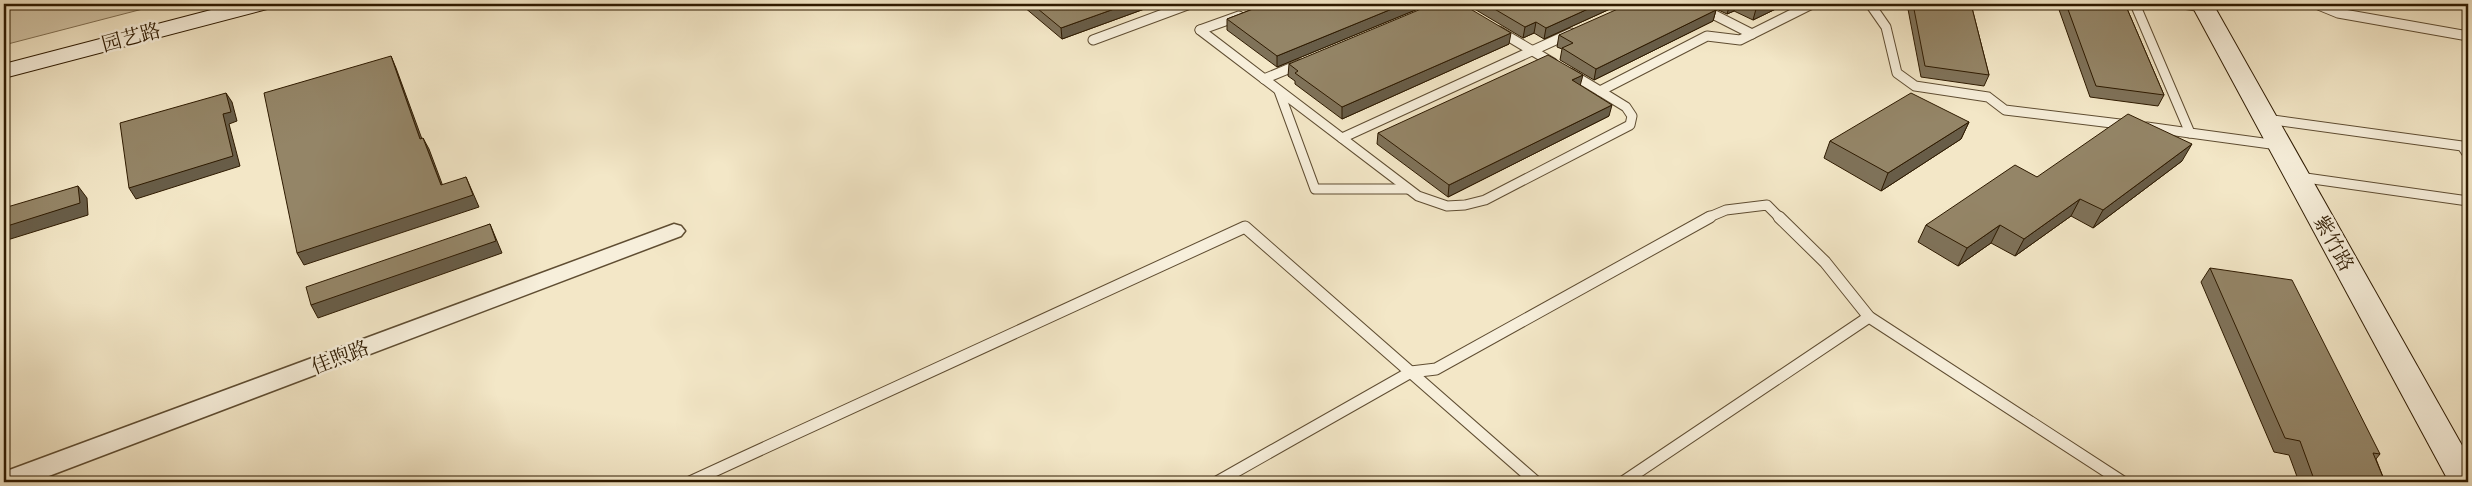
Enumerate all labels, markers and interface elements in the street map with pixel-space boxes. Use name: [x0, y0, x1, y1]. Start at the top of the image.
street label: 园艺路: [99, 19, 164, 58]
street label: 紫竹路: [2307, 211, 2358, 276]
street label: 佳煦路: [308, 336, 373, 381]

